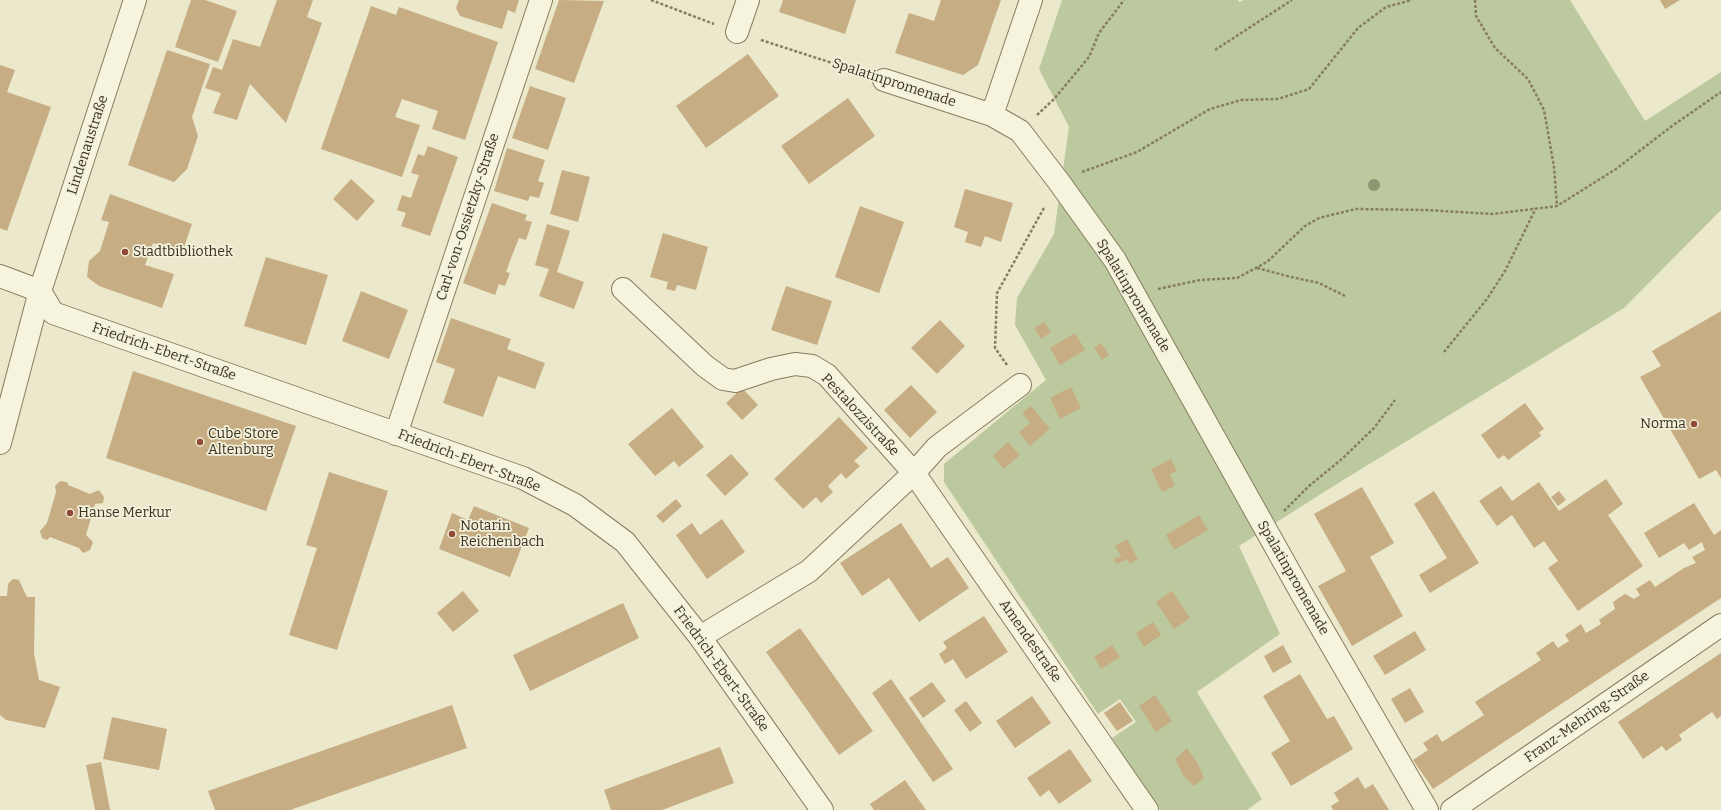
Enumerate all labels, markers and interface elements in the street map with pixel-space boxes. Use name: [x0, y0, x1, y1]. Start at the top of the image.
street label: Spalatinpromenade: [830, 55, 958, 111]
street label: Lindenaustraße: [64, 93, 112, 197]
street label: Carl-von-Ossietzky-Straße: [433, 131, 503, 303]
street label: Spalatinpromenade: [1092, 236, 1174, 356]
place label: Stadtbibliothek: [133, 244, 233, 260]
marker: Stadtbibliothek: [120, 247, 130, 257]
street label: Friedrich-Ebert-Straße: [90, 319, 238, 385]
street label: Pestalozzistraße: [818, 370, 902, 460]
place label: Norma: [1640, 416, 1686, 432]
marker: Norma: [1689, 419, 1699, 429]
place label: Cube Store Altenburg: [208, 426, 279, 458]
street label: Friedrich-Ebert-Straße: [395, 426, 543, 496]
marker: Cube Store Altenburg: [195, 437, 205, 447]
place label: Hanse Merkur: [78, 505, 171, 521]
marker: Hanse Merkur: [65, 508, 75, 518]
place label: Notarin Reichenbach: [460, 518, 544, 550]
street label: Spalatinpromenade: [1253, 518, 1333, 638]
marker: Notarin Reichenbach: [447, 529, 457, 539]
street label: Amendestraße: [995, 596, 1065, 686]
street label: Friedrich-Ebert-Straße: [670, 603, 772, 735]
street label: Franz-Mehring-Straße: [1521, 668, 1653, 766]

